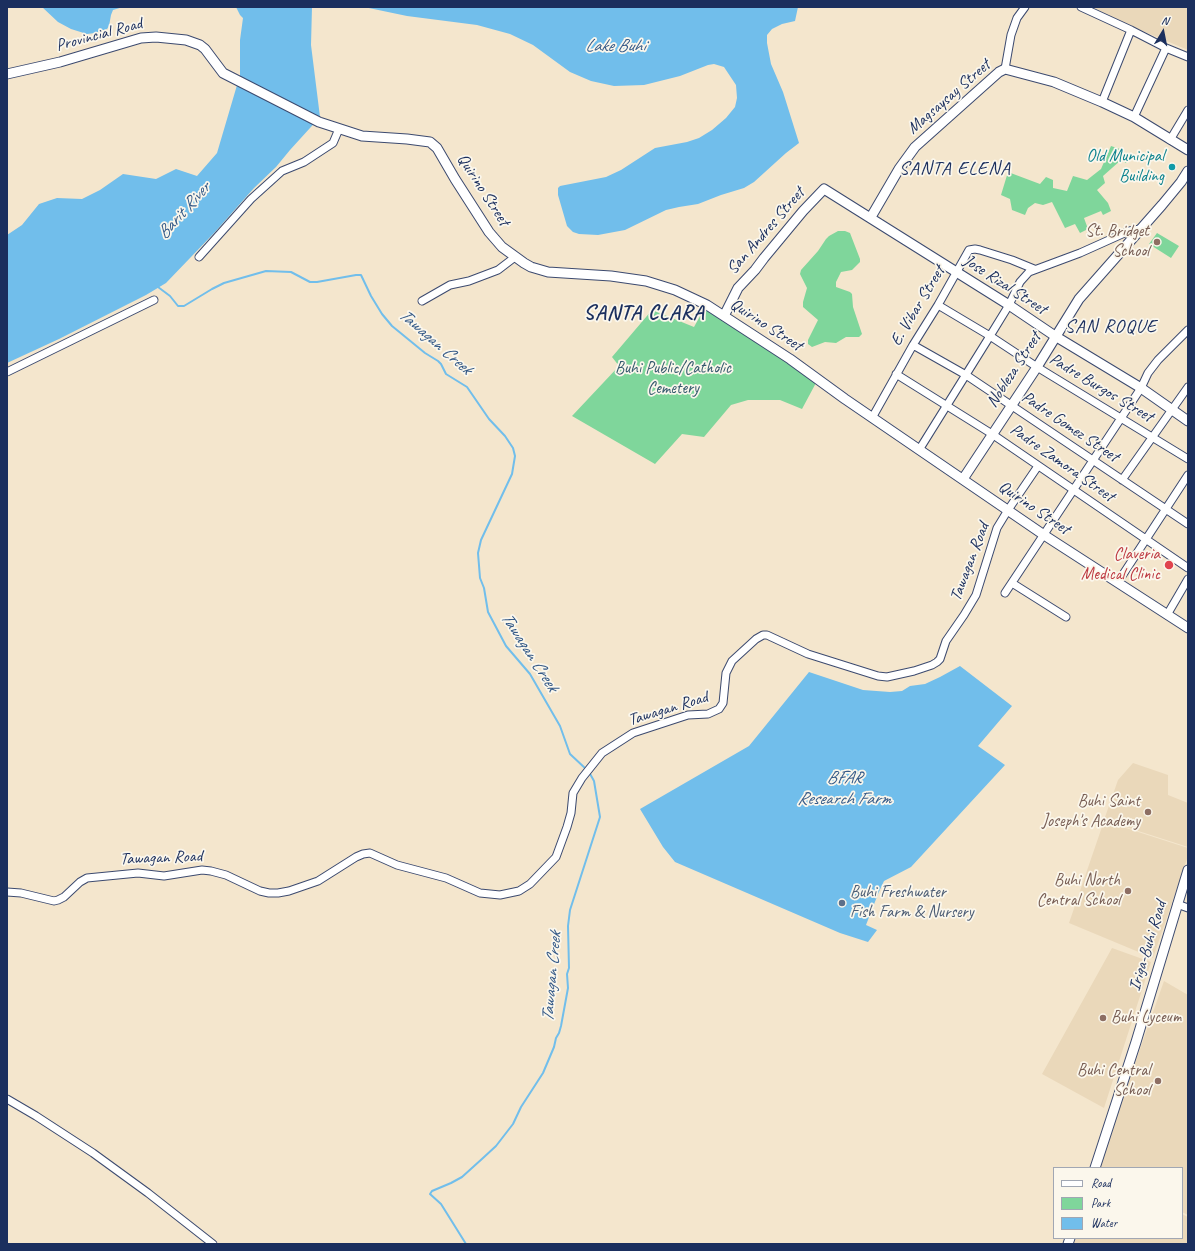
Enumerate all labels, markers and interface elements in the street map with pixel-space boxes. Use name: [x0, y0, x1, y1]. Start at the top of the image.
north arrow: [1143, 12, 1183, 52]
text: N: [1161, 13, 1170, 28]
street label: Provincial Road: [54, 14, 144, 56]
water label: Lake Buhi: [585, 35, 645, 57]
street label: Magsaysay Street: [903, 55, 995, 139]
place label: Old Municipal Building: [1086, 147, 1164, 187]
street label: Quirino Street: [452, 150, 514, 230]
district label: SANTA ELENA: [900, 158, 1010, 180]
marker: Old Municipal Building: [1167, 162, 1177, 172]
water label: Barit River: [153, 178, 215, 244]
street label: San Andres Street: [723, 183, 809, 279]
place label: St. Bridget School: [1085, 222, 1149, 262]
marker: St. Bridget School: [1152, 237, 1162, 247]
street label: Jose Rizal Street: [960, 251, 1050, 319]
street label: E. Vibar Street: [886, 262, 950, 350]
street label: Quirino Street: [726, 294, 806, 356]
district label: SANTA CLARA: [584, 300, 704, 326]
water label: Tawagan Creek: [394, 304, 476, 380]
district label: SAN ROQUE: [1066, 316, 1156, 338]
street label: Nobleza Street: [982, 329, 1046, 411]
street label: Padre Burgos Street: [1045, 349, 1157, 427]
park label: Buhi Public/Catholic Cemetery: [615, 359, 731, 399]
street label: Padre Gomez Street: [1017, 387, 1123, 467]
street label: Padre Zamora Street: [1006, 419, 1118, 507]
street label: Quirino Street: [994, 477, 1074, 539]
street label: Tawagan Road: [946, 520, 994, 604]
place label: Claveria Medical Clinic: [1081, 545, 1160, 585]
marker: Claveria Medical Clinic: [1163, 559, 1175, 571]
water label: Tawagan Creek: [495, 608, 563, 696]
street label: Tawagan Road: [626, 687, 710, 731]
water label: BFAR Research Farm: [797, 767, 891, 810]
place label: Buhi Saint Joseph's Academy: [1042, 792, 1140, 832]
marker: Buhi Saint Joseph's Academy: [1143, 807, 1153, 817]
street label: Tawagan Road: [119, 846, 203, 870]
place label: Buhi North Central School: [1037, 871, 1120, 911]
place label: Buhi Freshwater Fish Farm & Nursery: [850, 883, 974, 923]
marker: Buhi North Central School: [1123, 886, 1133, 896]
marker: Buhi Freshwater Fish Farm & Nursery: [837, 898, 847, 908]
street label: Iriga-Buhi Road: [1125, 898, 1171, 994]
water label: Tawagan Creek: [537, 931, 567, 1023]
place label: Buhi Lyceum: [1111, 1008, 1181, 1028]
marker: Buhi Lyceum: [1098, 1013, 1108, 1023]
place label: Buhi Central School: [1077, 1061, 1150, 1101]
marker: Buhi Central School: [1153, 1076, 1163, 1086]
legend: [1053, 1167, 1183, 1239]
text: Road: [1091, 1175, 1111, 1191]
text: Park: [1091, 1195, 1110, 1211]
text: Water: [1091, 1215, 1117, 1231]

